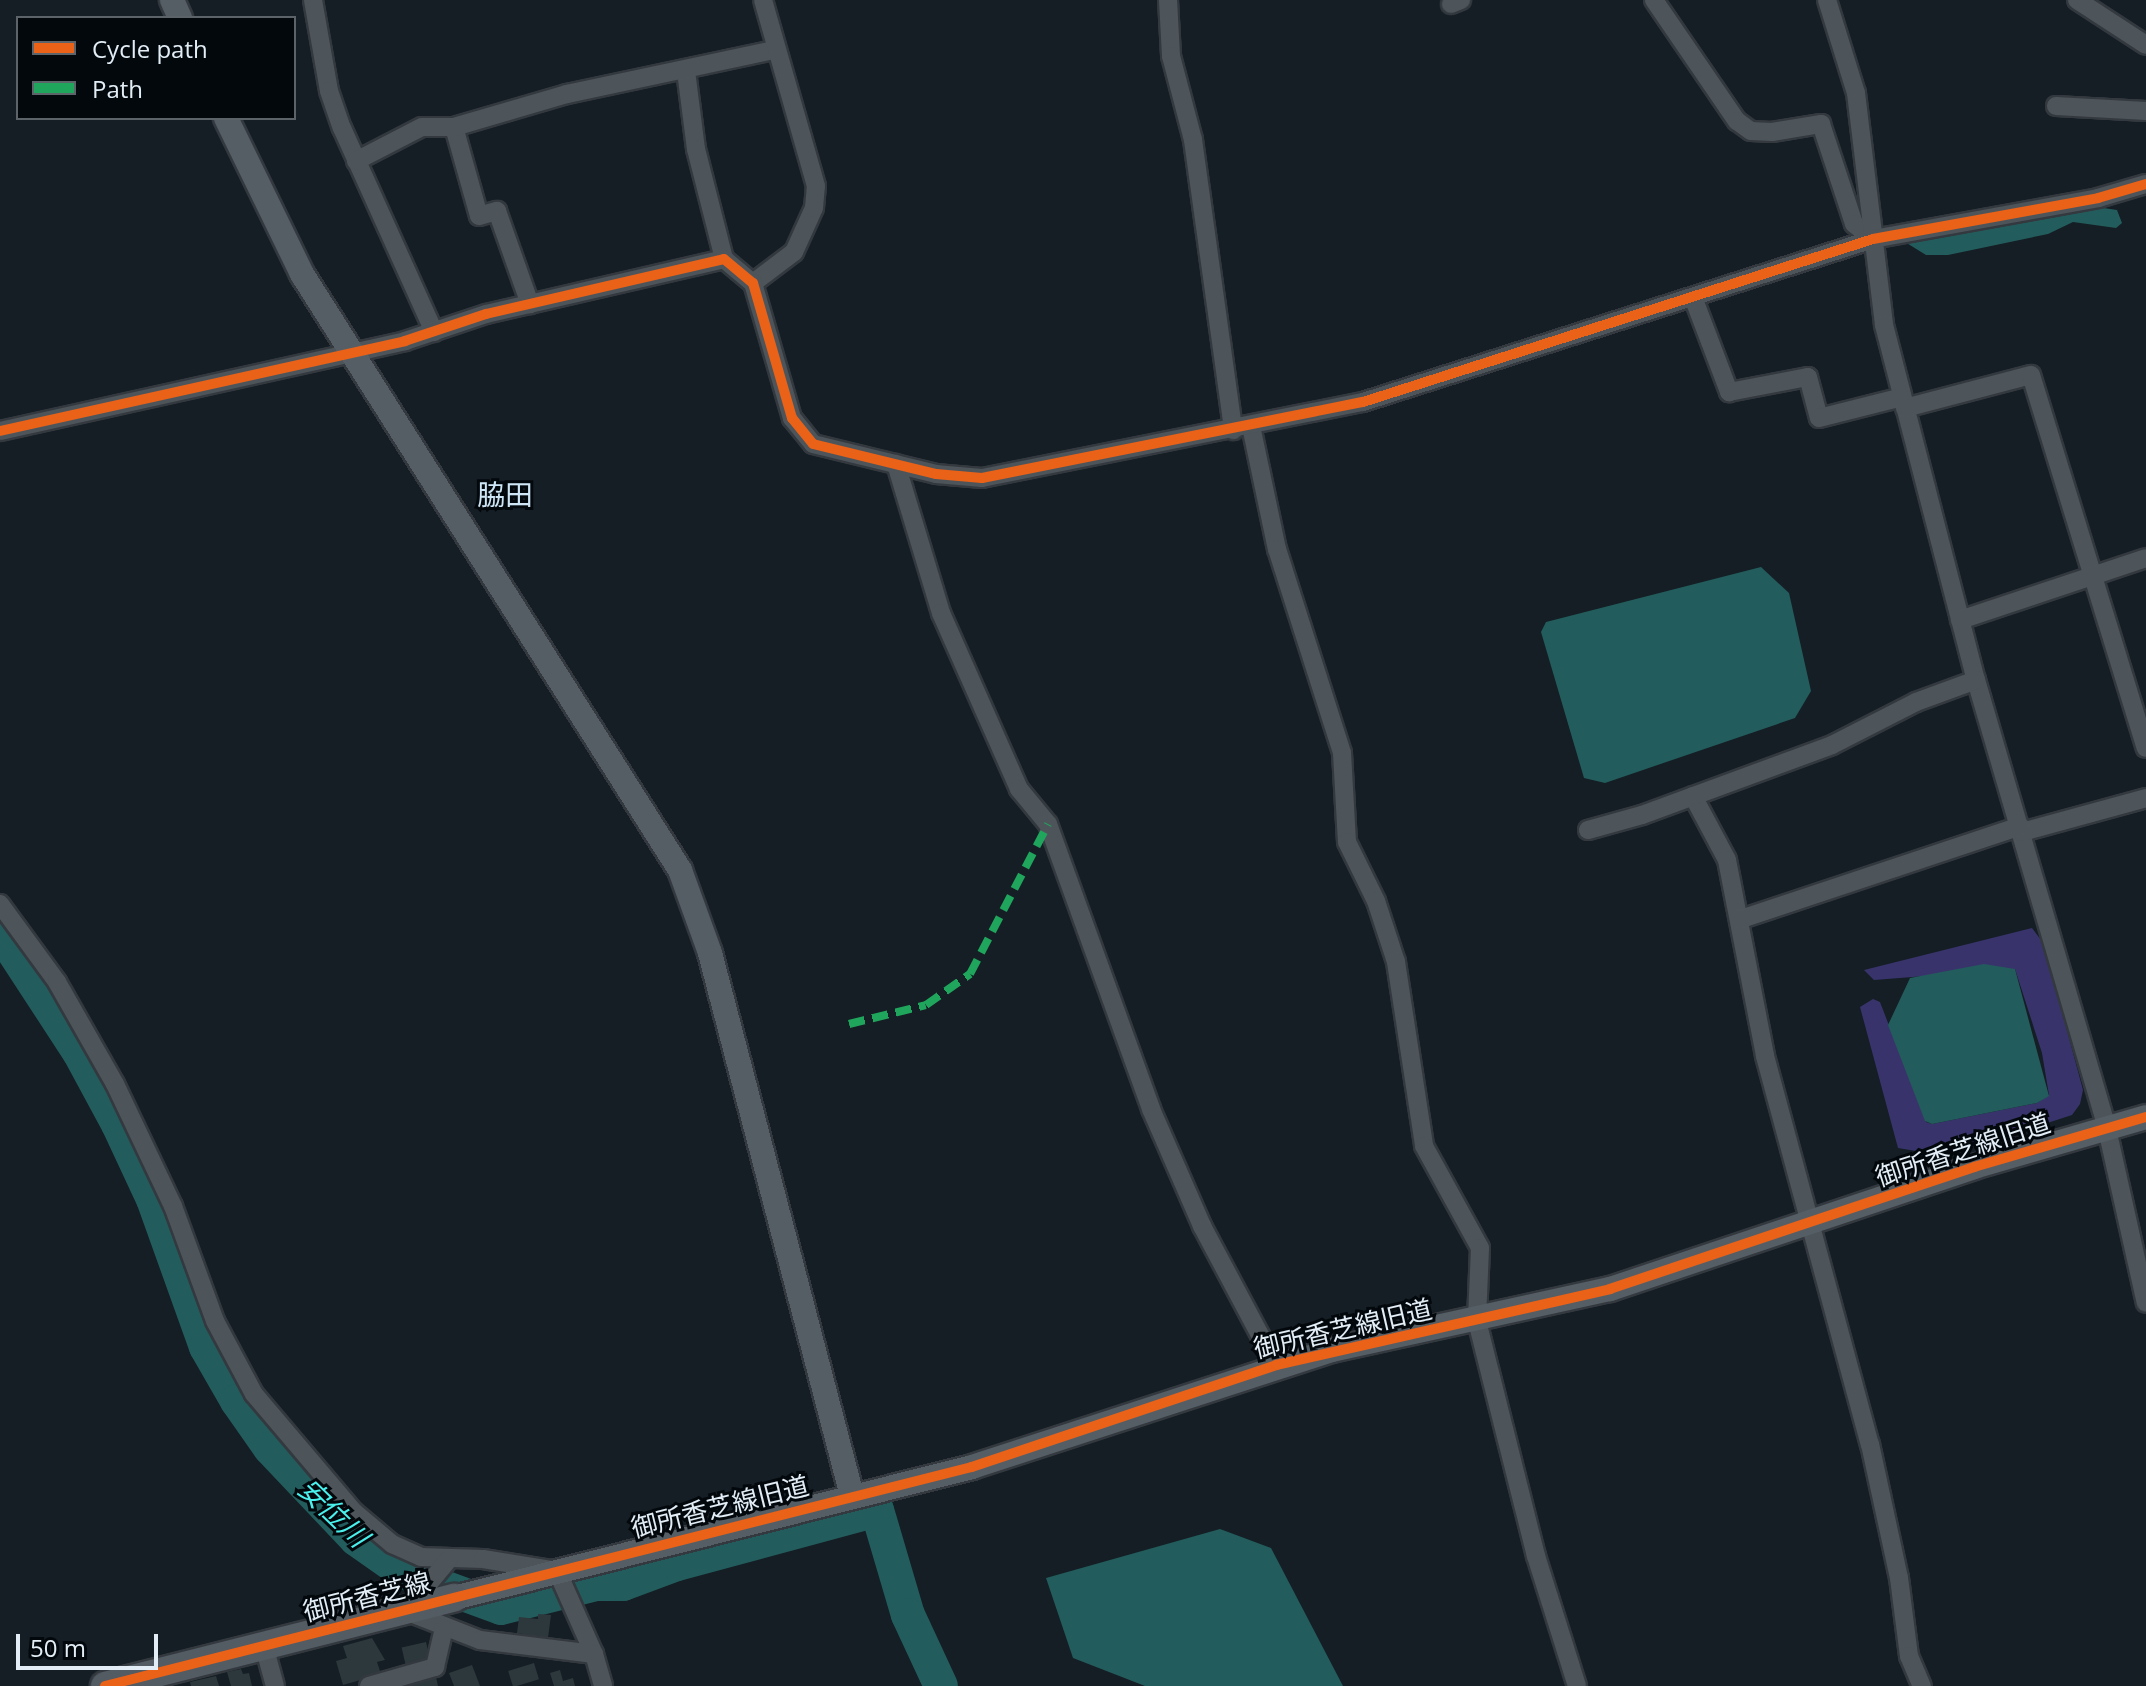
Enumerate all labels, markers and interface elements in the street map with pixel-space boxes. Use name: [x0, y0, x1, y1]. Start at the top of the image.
legend: [16, 16, 296, 120]
text: Cycle path: [92, 32, 208, 65]
text: Path: [92, 72, 143, 105]
district label: 脇田: [477, 477, 533, 511]
street label: 御所香芝線旧道: [1872, 1107, 2054, 1193]
street label: 御所香芝線旧道: [1251, 1293, 1435, 1365]
street label: 御所香芝線旧道: [628, 1470, 812, 1544]
water label: 安位川: [292, 1471, 376, 1553]
street label: 御所香芝線: [300, 1566, 434, 1628]
scale bar: [20, 1618, 162, 1668]
text: 50 m: [30, 1631, 86, 1664]

